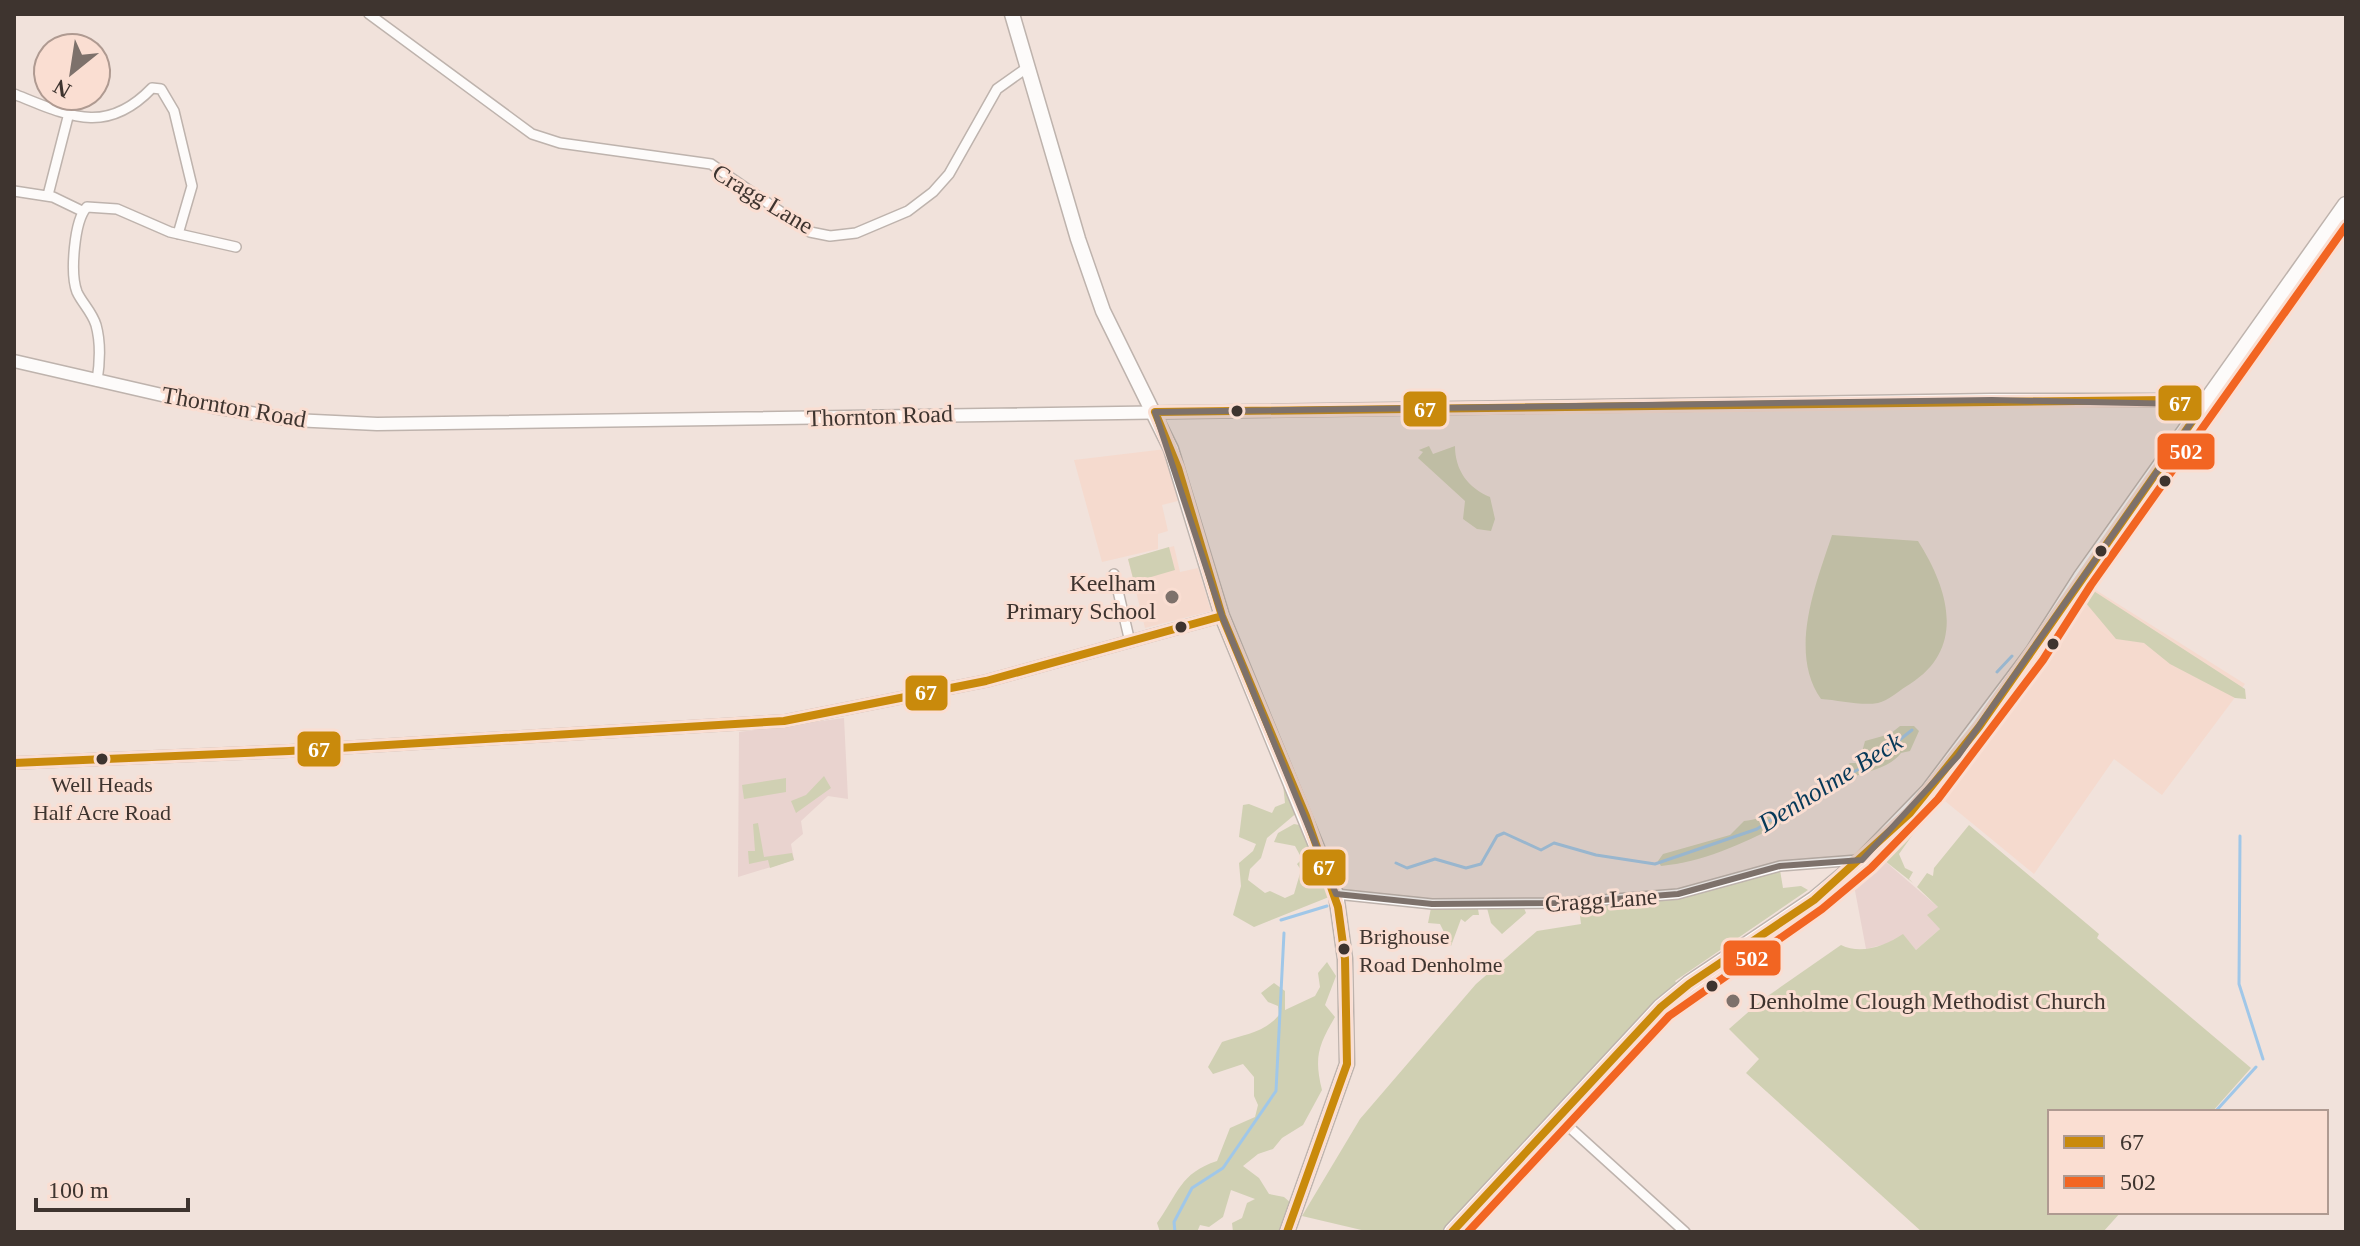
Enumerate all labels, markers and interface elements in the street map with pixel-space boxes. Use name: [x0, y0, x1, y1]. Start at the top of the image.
north arrow: [32, 32, 112, 112]
text: N: [49, 74, 75, 104]
street label: Cragg Lane: [708, 159, 818, 239]
street label: Thornton Road: [160, 382, 308, 432]
line badge: 67: [2157, 384, 2203, 422]
line badge: 67: [1402, 390, 1448, 428]
text: 67: [2169, 391, 2191, 416]
text: 67: [1414, 397, 1436, 422]
street label: Thornton Road: [807, 400, 953, 432]
unlabelled marker: [1229, 403, 1245, 419]
line badge: 502: [2156, 432, 2216, 471]
text: 502: [2170, 439, 2203, 464]
unlabelled marker: [2157, 473, 2173, 489]
unlabelled marker: [2093, 543, 2109, 559]
place label: Keelham Primary School: [1006, 570, 1156, 624]
marker: Keelham Primary School: [1163, 588, 1181, 606]
unlabelled marker: [1173, 619, 1189, 635]
unlabelled marker: [2045, 636, 2061, 652]
line badge: 67: [904, 674, 949, 712]
text: 67: [915, 680, 937, 705]
water label: Denholme Beck: [1752, 726, 1908, 839]
line badge: 67: [296, 730, 342, 768]
text: 67: [308, 737, 330, 762]
marker: Well Heads Half Acre Road: [94, 751, 110, 767]
place label: Well Heads Half Acre Road: [33, 772, 171, 825]
line badge: 67: [1301, 848, 1347, 887]
text: 67: [1313, 855, 1335, 880]
street label: Cragg Lane: [1544, 883, 1658, 917]
place label: Brighouse Road Denholme: [1359, 924, 1503, 977]
line badge: 502: [1722, 939, 1782, 977]
marker: Brighouse Road Denholme: [1336, 941, 1352, 957]
text: 502: [1736, 946, 1769, 971]
unlabelled marker: [1704, 978, 1720, 994]
place label: Denholme Clough Methodist Church: [1749, 988, 2106, 1014]
marker: Denholme Clough Methodist Church: [1724, 992, 1742, 1010]
legend: [2048, 1110, 2328, 1214]
text: 67: [2120, 1129, 2144, 1155]
scale bar: [36, 1162, 188, 1212]
text: 502: [2120, 1169, 2156, 1195]
text: 100 m: [48, 1177, 109, 1203]

